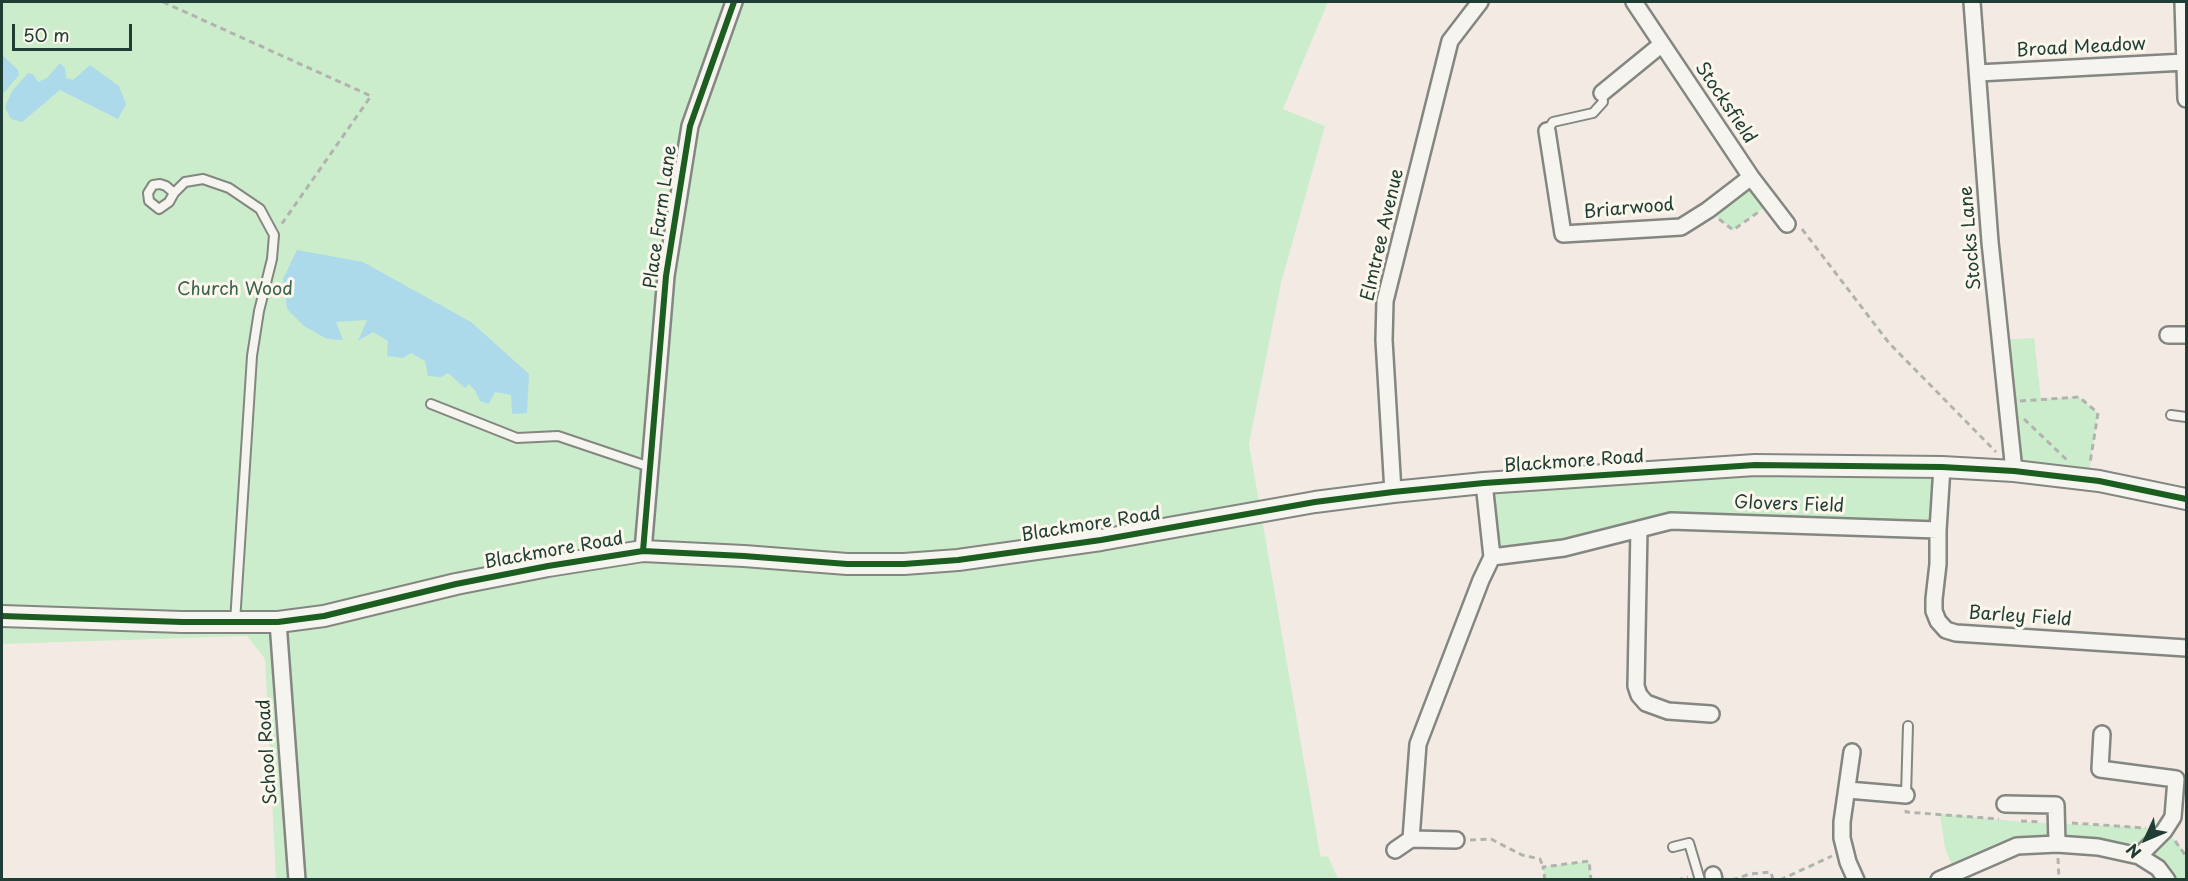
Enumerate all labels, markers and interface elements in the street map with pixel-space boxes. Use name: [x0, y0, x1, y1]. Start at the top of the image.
scale bar: [15, 12, 135, 50]
text: 50 m: [23, 21, 70, 48]
street label: Broad Meadow: [2016, 34, 2146, 62]
street label: Stocksfield: [1690, 58, 1760, 148]
street label: Place Farm Lane: [640, 144, 682, 290]
street label: Elmtree Avenue: [1357, 167, 1409, 303]
street label: Stocks Lane: [1956, 185, 1986, 291]
street label: Briarwood: [1583, 194, 1675, 224]
park label: Church Wood: [177, 279, 293, 301]
street label: Blackmore Road: [1503, 446, 1645, 478]
street label: Glovers Field: [1734, 492, 1844, 518]
street label: Blackmore Road: [1020, 503, 1162, 547]
street label: Blackmore Road: [483, 528, 625, 574]
street label: Barley Field: [1968, 603, 2072, 631]
street label: School Road: [254, 698, 282, 806]
north arrow: [2116, 809, 2176, 869]
text: N: [2120, 839, 2146, 864]

